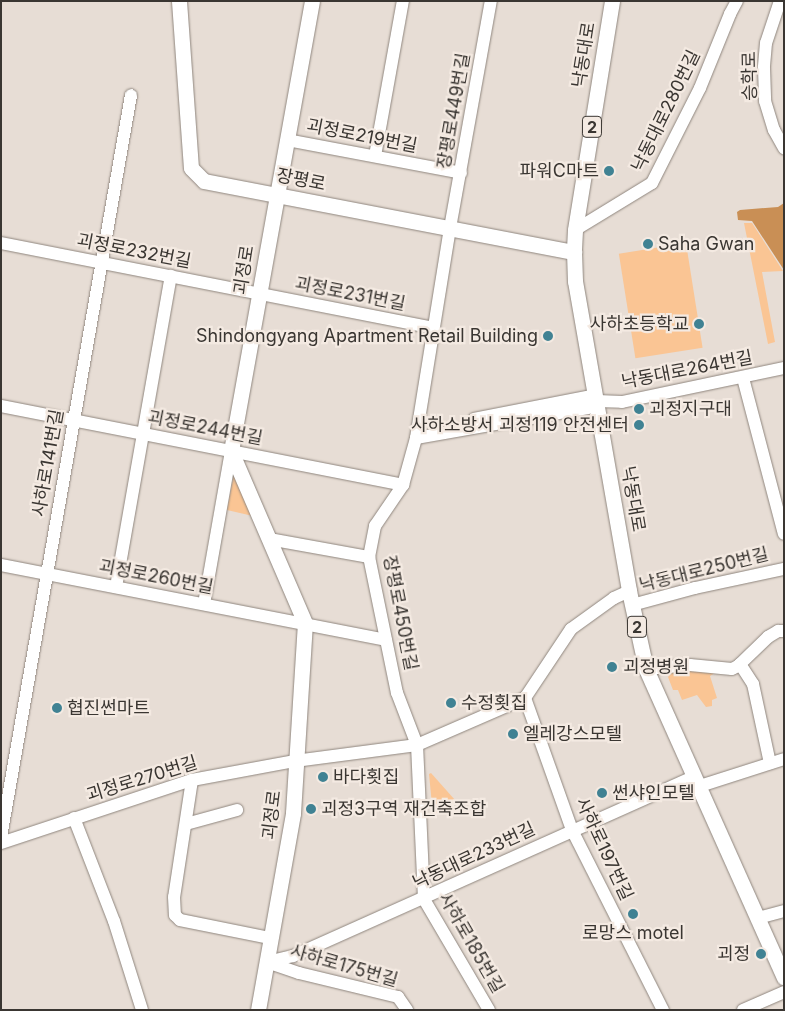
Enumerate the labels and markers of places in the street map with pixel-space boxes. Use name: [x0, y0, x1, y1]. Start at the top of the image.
place label: 파워C마트: [520, 160, 599, 182]
marker: 파워C마트: [603, 165, 615, 177]
place label: Saha Gwan: [658, 233, 754, 255]
marker: Saha Gwan: [642, 238, 654, 250]
place label: 사하초등학교: [590, 313, 689, 335]
marker: 사하초등학교: [693, 318, 705, 330]
place label: Shindongyang Apartment Retail Building: [196, 325, 538, 347]
marker: Shindongyang Apartment Retail Building: [542, 330, 554, 342]
place label: 괴정지구대: [649, 398, 732, 420]
marker: 괴정지구대: [633, 403, 645, 415]
place label: 사하소방서 괴정119 안전센터: [411, 414, 629, 436]
marker: 사하소방서 괴정119 안전센터: [633, 419, 645, 431]
place label: 괴정병원: [623, 656, 689, 678]
marker: 괴정병원: [605, 660, 619, 674]
place label: 수정횟집: [461, 692, 527, 714]
place label: 협진썬마트: [67, 697, 150, 719]
marker: 수정횟집: [445, 697, 457, 709]
marker: 협진썬마트: [51, 702, 63, 714]
place label: 엘레강스모텔: [523, 723, 622, 745]
marker: 엘레강스모텔: [507, 728, 519, 740]
place label: 바다횟집: [333, 766, 399, 788]
marker: 바다횟집: [317, 771, 329, 783]
place label: 썬샤인모텔: [612, 782, 695, 804]
marker: 썬샤인모텔: [596, 787, 608, 799]
place label: 괴정3구역 재건축조합: [321, 798, 486, 820]
marker: 괴정3구역 재건축조합: [305, 803, 317, 815]
marker: 로망스 motel: [627, 908, 639, 920]
place label: 로망스 motel: [582, 922, 684, 944]
place label: 괴정: [717, 943, 750, 965]
marker: 괴정: [754, 947, 768, 961]

